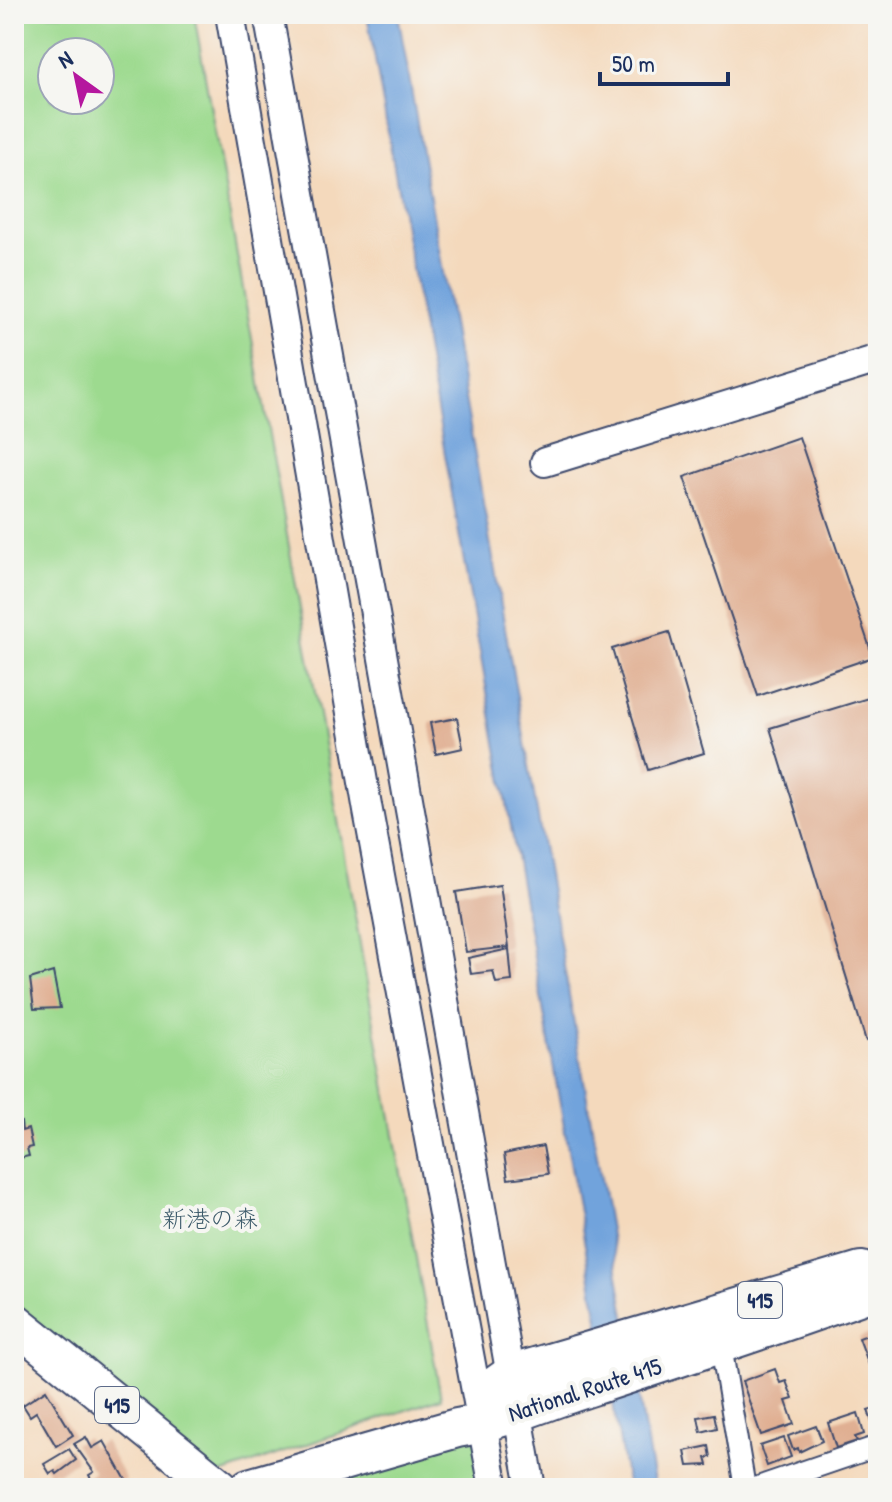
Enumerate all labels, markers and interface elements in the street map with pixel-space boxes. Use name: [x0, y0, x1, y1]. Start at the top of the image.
north arrow: [36, 36, 116, 116]
scale bar: [600, 36, 728, 86]
text: N: [52, 43, 78, 75]
text: 50 m: [612, 47, 655, 79]
park label: 新港の森: [162, 1202, 258, 1234]
road number: 415: [738, 1282, 782, 1318]
street label: National Route 415: [504, 1349, 665, 1429]
road number: 415: [95, 1387, 139, 1423]

